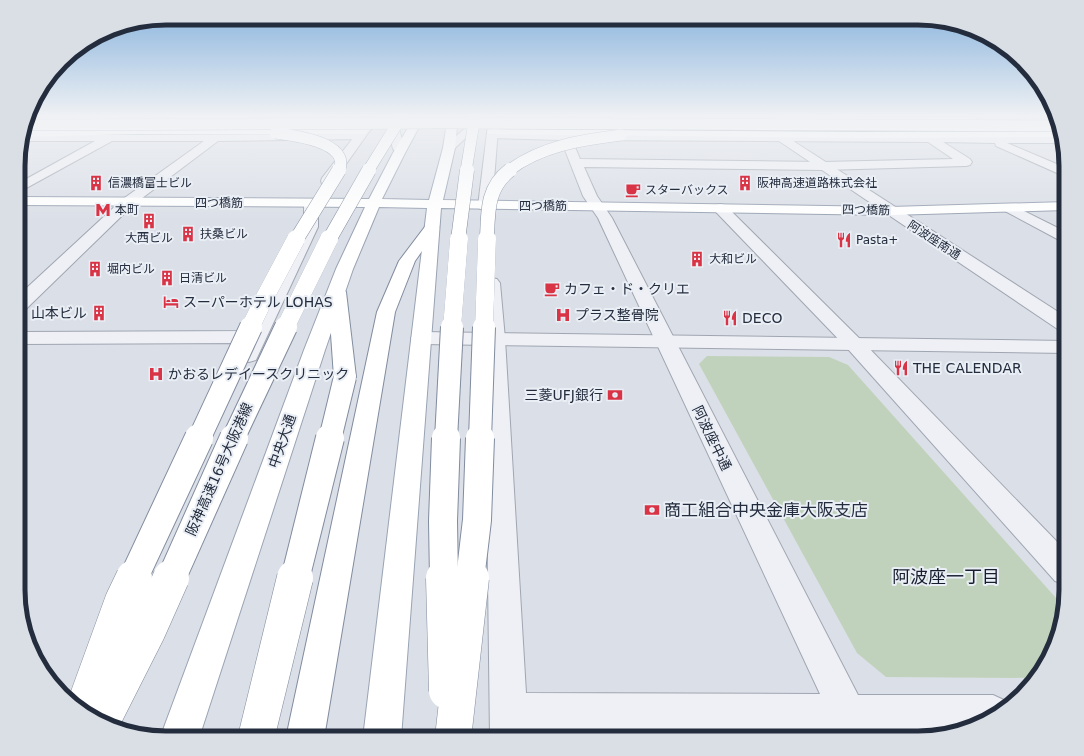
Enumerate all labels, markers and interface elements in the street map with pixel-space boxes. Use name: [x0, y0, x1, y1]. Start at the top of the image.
building icon: 信濃橋富士ビル: [87, 174, 105, 192]
building icon: 阪神高速道路株式会社: [736, 174, 754, 192]
place label: 信濃橋富士ビル: [108, 176, 192, 190]
place label: 阪神高速道路株式会社: [757, 176, 877, 190]
cafe icon: スターバックス: [624, 181, 642, 199]
place label: スターバックス: [645, 183, 729, 197]
street label: 四つ橋筋: [195, 196, 243, 210]
street label: 四つ橋筋: [519, 199, 567, 213]
metro station icon: 本町: [94, 201, 112, 219]
place label: 本町: [115, 203, 139, 217]
street label: 四つ橋筋: [842, 203, 890, 217]
building icon: 大西ビル: [140, 212, 158, 230]
street label: 阿波座南通: [905, 218, 963, 262]
building icon: 扶桑ビル: [179, 225, 197, 243]
place label: 扶桑ビル: [200, 227, 248, 241]
place label: 大西ビル: [125, 231, 173, 245]
restaurant icon: Pasta+: [835, 231, 853, 249]
place label: Pasta+: [856, 233, 898, 247]
building icon: 大和ビル: [688, 250, 706, 268]
place label: 大和ビル: [709, 252, 757, 266]
building icon: 堀内ビル: [86, 260, 104, 278]
place label: 堀内ビル: [107, 262, 155, 276]
building icon: 日清ビル: [158, 269, 176, 287]
place label: 日清ビル: [179, 271, 227, 285]
cafe icon: カフェ・ド・クリエ: [543, 280, 561, 298]
place label: カフェ・ド・クリエ: [564, 281, 690, 297]
hotel icon: スーパーホテル LOHAS: [162, 293, 180, 311]
place label: スーパーホテル LOHAS: [183, 294, 333, 310]
building icon: 山本ビル: [90, 304, 108, 322]
place label: 山本ビル: [31, 305, 87, 321]
hospital icon: プラス整骨院: [554, 306, 572, 324]
place label: プラス整骨院: [575, 307, 659, 323]
restaurant icon: DECO: [721, 309, 739, 327]
place label: DECO: [742, 310, 782, 326]
restaurant icon: THE CALENDAR: [892, 359, 910, 377]
place label: THE CALENDAR: [912, 360, 1022, 376]
hospital icon: かおるレデイースクリニック: [147, 365, 165, 383]
place label: かおるレデイースクリニック: [168, 366, 349, 382]
bank icon: 三菱UFJ銀行: [606, 386, 624, 404]
place label: 三菱UFJ銀行: [525, 387, 603, 403]
street label: 阪神高速16号大阪港線: [182, 400, 256, 538]
street label: 阿波座中通: [689, 403, 735, 473]
street label: 中央大通: [265, 412, 299, 470]
place label: 商工組合中央金庫大阪支店: [664, 500, 868, 520]
bank icon: 商工組合中央金庫大阪支店: [643, 501, 661, 519]
district label: 阿波座一丁目: [892, 566, 1000, 587]

